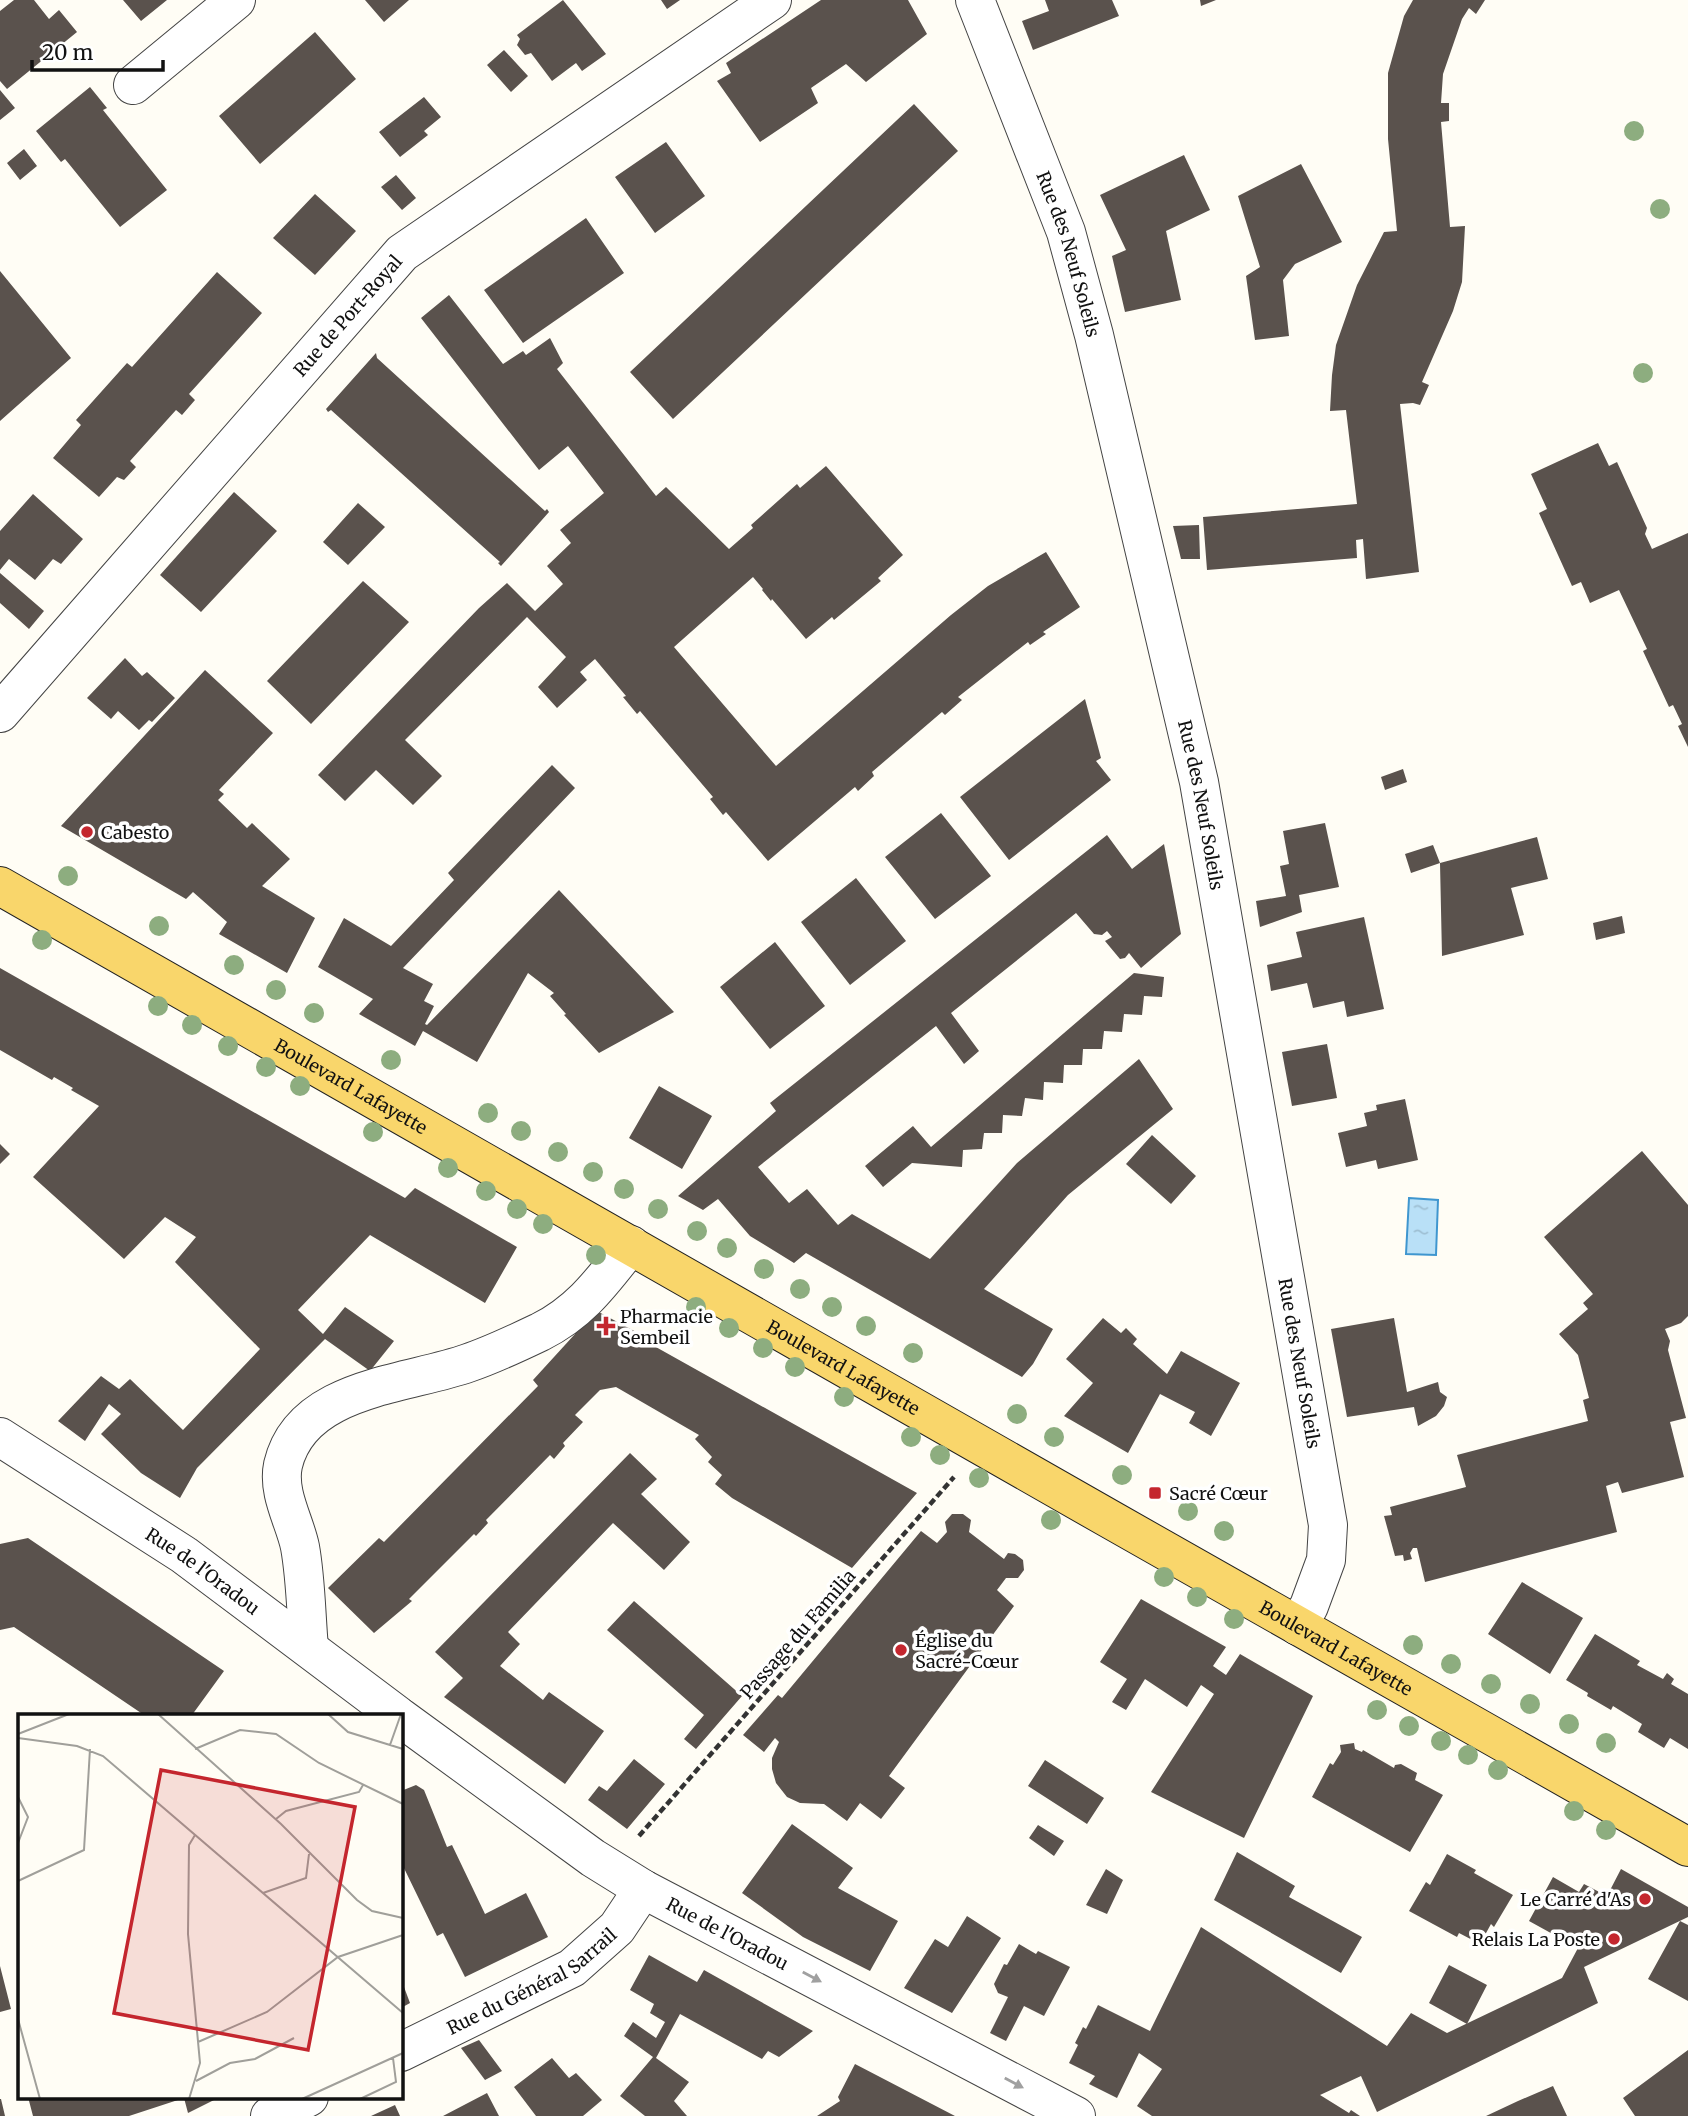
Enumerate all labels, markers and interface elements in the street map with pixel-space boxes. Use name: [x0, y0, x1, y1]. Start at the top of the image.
scale bar: [32, 28, 163, 72]
text: 20 m: [42, 39, 94, 66]
street label: Rue des Neuf Soleils: [1032, 168, 1106, 340]
street label: Rue de Port-Royal: [288, 250, 407, 381]
street label: Rue des Neuf Soleils: [1173, 718, 1229, 892]
place label: Cabesto: [101, 821, 169, 844]
marker: Cabesto: [79, 824, 95, 840]
street label: Boulevard Lafayette: [270, 1033, 432, 1139]
street label: Rue des Neuf Soleils: [1274, 1276, 1326, 1450]
place label: Pharmacie Sembeil: [620, 1305, 713, 1349]
street label: Boulevard Lafayette: [763, 1314, 924, 1420]
marker: Pharmacie Sembeil: [598, 1318, 614, 1334]
place label: Sacré Cœur: [1169, 1482, 1268, 1505]
marker: Sacré Cœur: [1147, 1485, 1163, 1501]
street label: Rue de l'Oradou: [142, 1522, 264, 1619]
street label: Passage du Familia: [736, 1564, 861, 1703]
street label: Boulevard Lafayette: [1255, 1595, 1417, 1700]
place label: Église du Sacré-Cœur: [915, 1629, 1019, 1673]
marker: Église du Sacré-Cœur: [893, 1642, 909, 1658]
inset map: [18, 1714, 402, 2098]
place label: Le Carré d'As: [1520, 1888, 1631, 1911]
marker: Le Carré d'As: [1637, 1891, 1653, 1907]
street label: Rue de l'Oradou: [663, 1892, 793, 1975]
street label: Rue du Général Sarrail: [443, 1922, 621, 2039]
place label: Relais La Poste: [1472, 1928, 1600, 1951]
marker: Relais La Poste: [1606, 1931, 1622, 1947]
one-way arrow: [802, 1971, 822, 1982]
one-way arrow: [1004, 2076, 1024, 2088]

